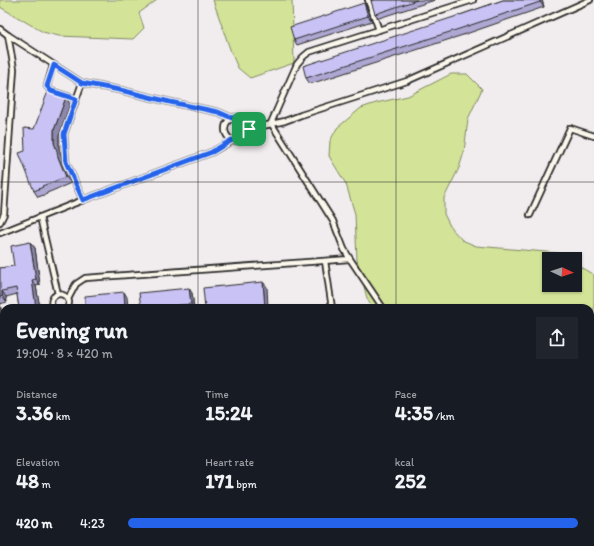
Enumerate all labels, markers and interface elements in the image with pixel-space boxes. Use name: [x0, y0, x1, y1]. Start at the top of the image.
pin: [232, 112, 266, 146]
icon: arrive: [238, 118, 260, 140]
north arrow: [542, 252, 582, 292]
map controls: [542, 252, 582, 292]
text: Evening run: [16, 317, 128, 344]
button: share: [536, 317, 578, 359]
text: 19:04 · 8 × 420 m: [16, 346, 113, 361]
text: Distance: [16, 388, 57, 401]
text: Time: [205, 388, 229, 401]
text: Pace: [395, 388, 417, 401]
text: 3.36: [16, 401, 53, 425]
text: 15:24: [205, 401, 253, 425]
text: 4:35: [395, 401, 433, 425]
text: km: [53, 410, 70, 423]
text: /km: [433, 410, 455, 423]
text: Elevation: [16, 456, 60, 469]
text: Heart rate: [205, 456, 254, 469]
text: kcal: [395, 456, 414, 469]
text: 48: [16, 469, 39, 493]
text: 171: [205, 469, 234, 493]
text: 252: [395, 469, 426, 493]
text: m: [39, 478, 51, 491]
text: bpm: [234, 478, 257, 491]
text: 420 m: [16, 516, 53, 531]
text: 4:23: [80, 516, 105, 531]

